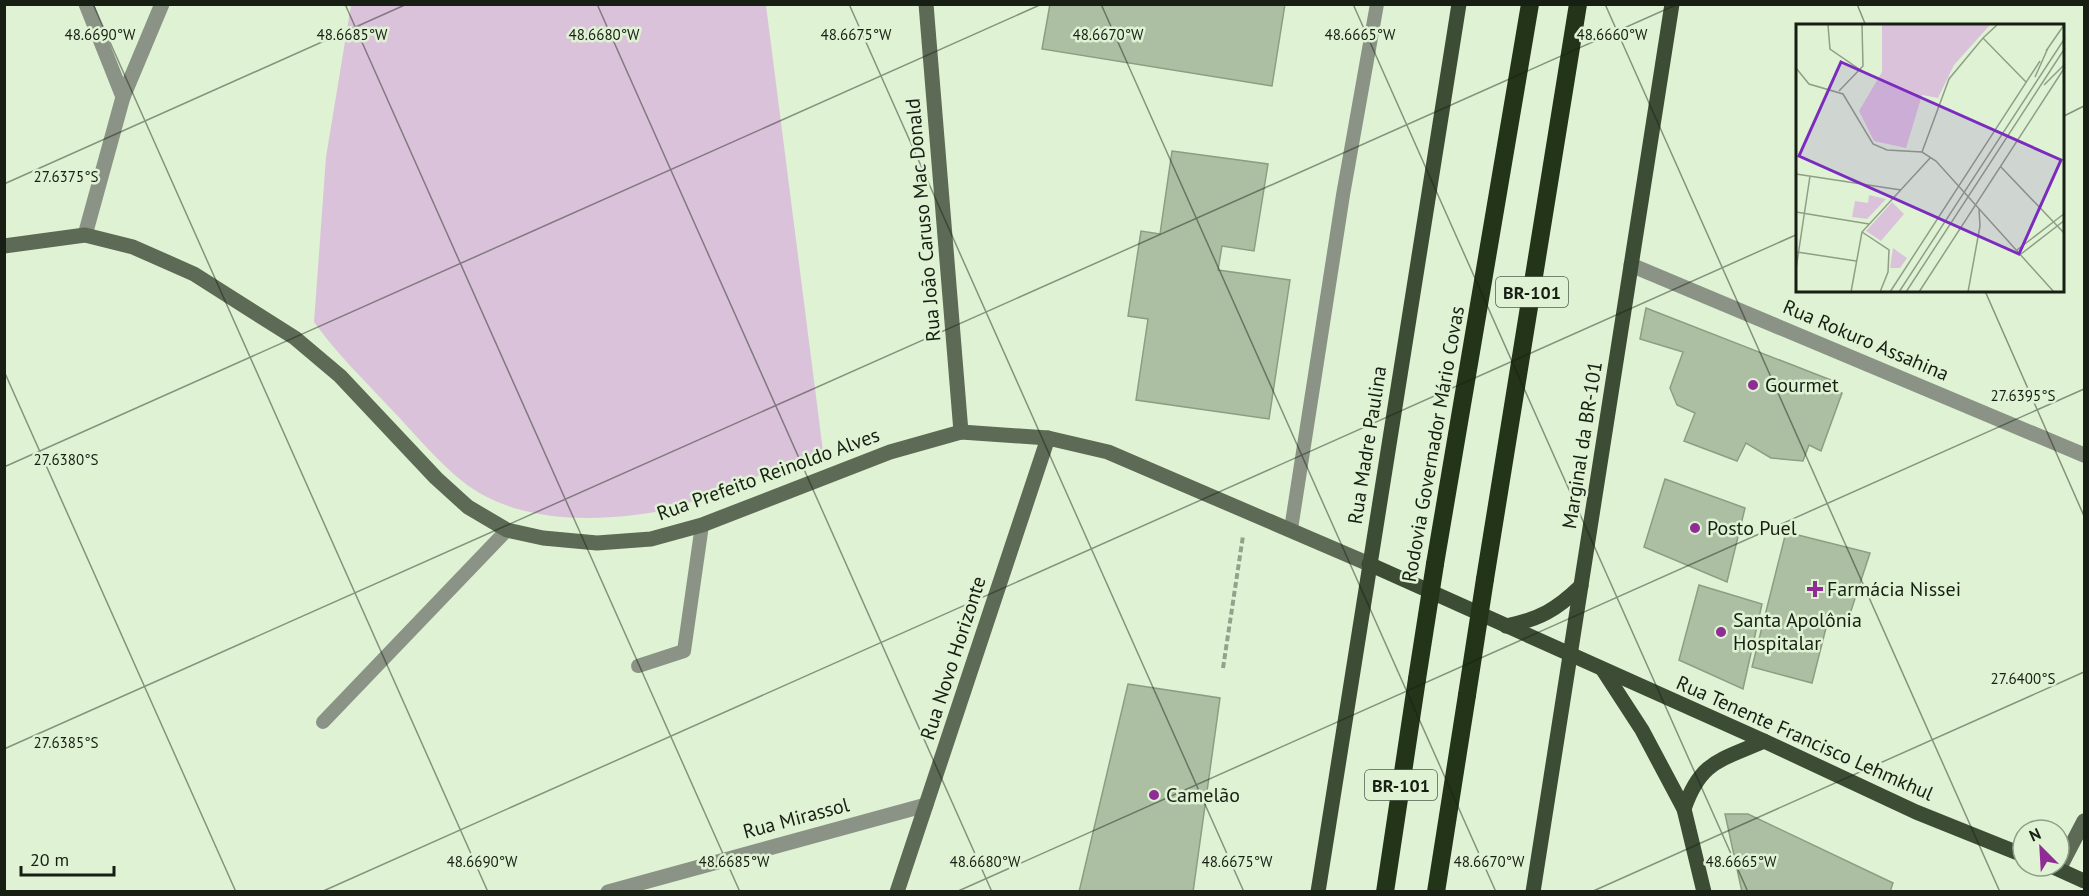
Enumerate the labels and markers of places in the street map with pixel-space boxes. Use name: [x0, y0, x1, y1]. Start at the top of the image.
place label: Gourmet: [1765, 372, 1839, 398]
marker: Gourmet: [1746, 378, 1760, 392]
place label: Posto Puel: [1707, 515, 1797, 541]
marker: Posto Puel: [1688, 521, 1702, 535]
place label: Farmácia Nissei: [1827, 576, 1961, 602]
marker: Farmácia Nissei: [1808, 582, 1822, 596]
place label: Santa Apolônia Hospitalar: [1733, 607, 1862, 656]
marker: Santa Apolônia Hospitalar: [1714, 625, 1728, 639]
place label: Camelão: [1166, 782, 1240, 808]
marker: Camelão: [1147, 788, 1161, 802]

